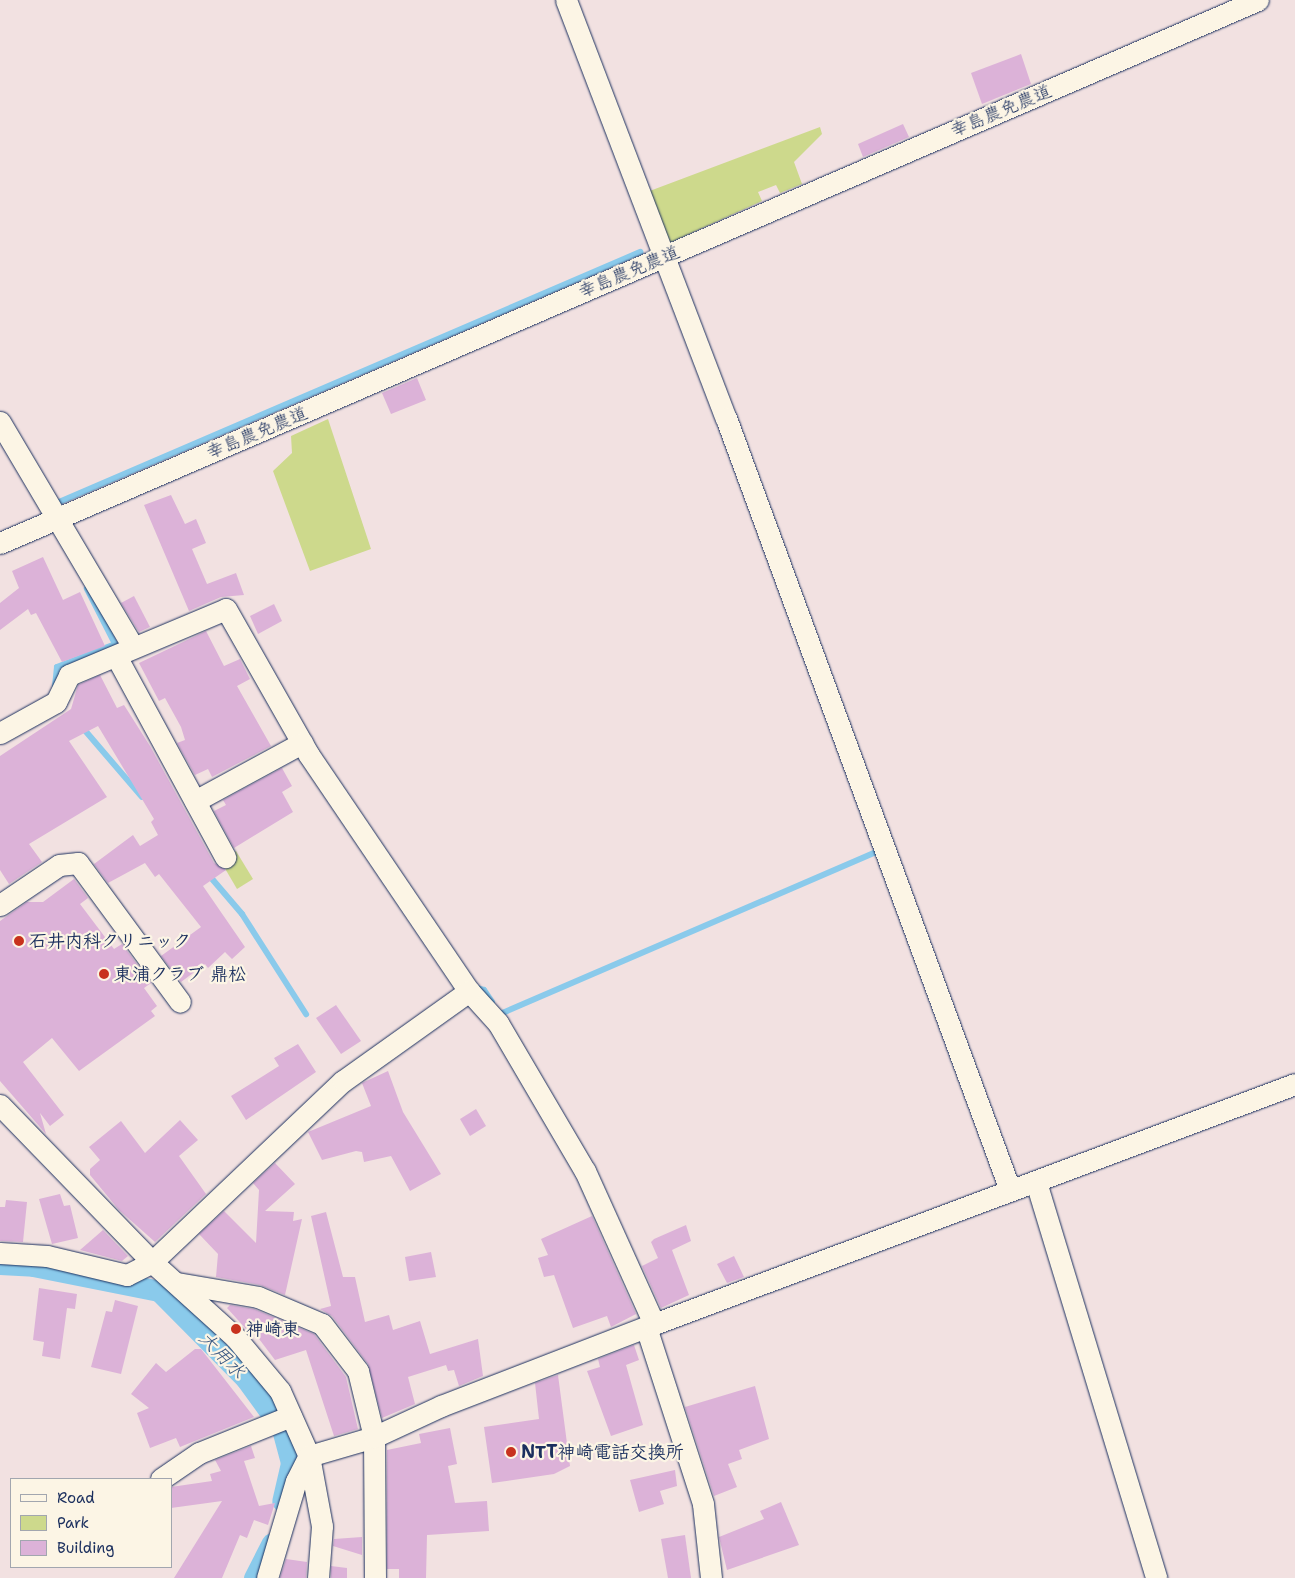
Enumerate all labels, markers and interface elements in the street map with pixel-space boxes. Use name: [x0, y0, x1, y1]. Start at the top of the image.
street label: 幸島農免農道: [947, 80, 1055, 142]
street label: 幸島農免農道: [575, 241, 683, 303]
street label: 幸島農免農道: [203, 402, 311, 464]
place label: 石井内科クリニック: [29, 930, 191, 952]
marker: 石井内科クリニック: [13, 935, 25, 947]
place label: 東浦クラブ 鼎松: [114, 963, 246, 985]
marker: 東浦クラブ 鼎松: [98, 968, 110, 980]
place label: 神崎東: [246, 1318, 300, 1340]
marker: 神崎東: [230, 1323, 242, 1335]
water label: 大用水: [194, 1327, 250, 1383]
place label: NTT神崎電話交換所: [521, 1441, 683, 1463]
marker: NTT神崎電話交換所: [505, 1446, 517, 1458]
legend: [10, 1478, 172, 1568]
text: Road: [57, 1488, 95, 1508]
text: Park: [57, 1513, 89, 1533]
text: Building: [57, 1538, 114, 1558]

